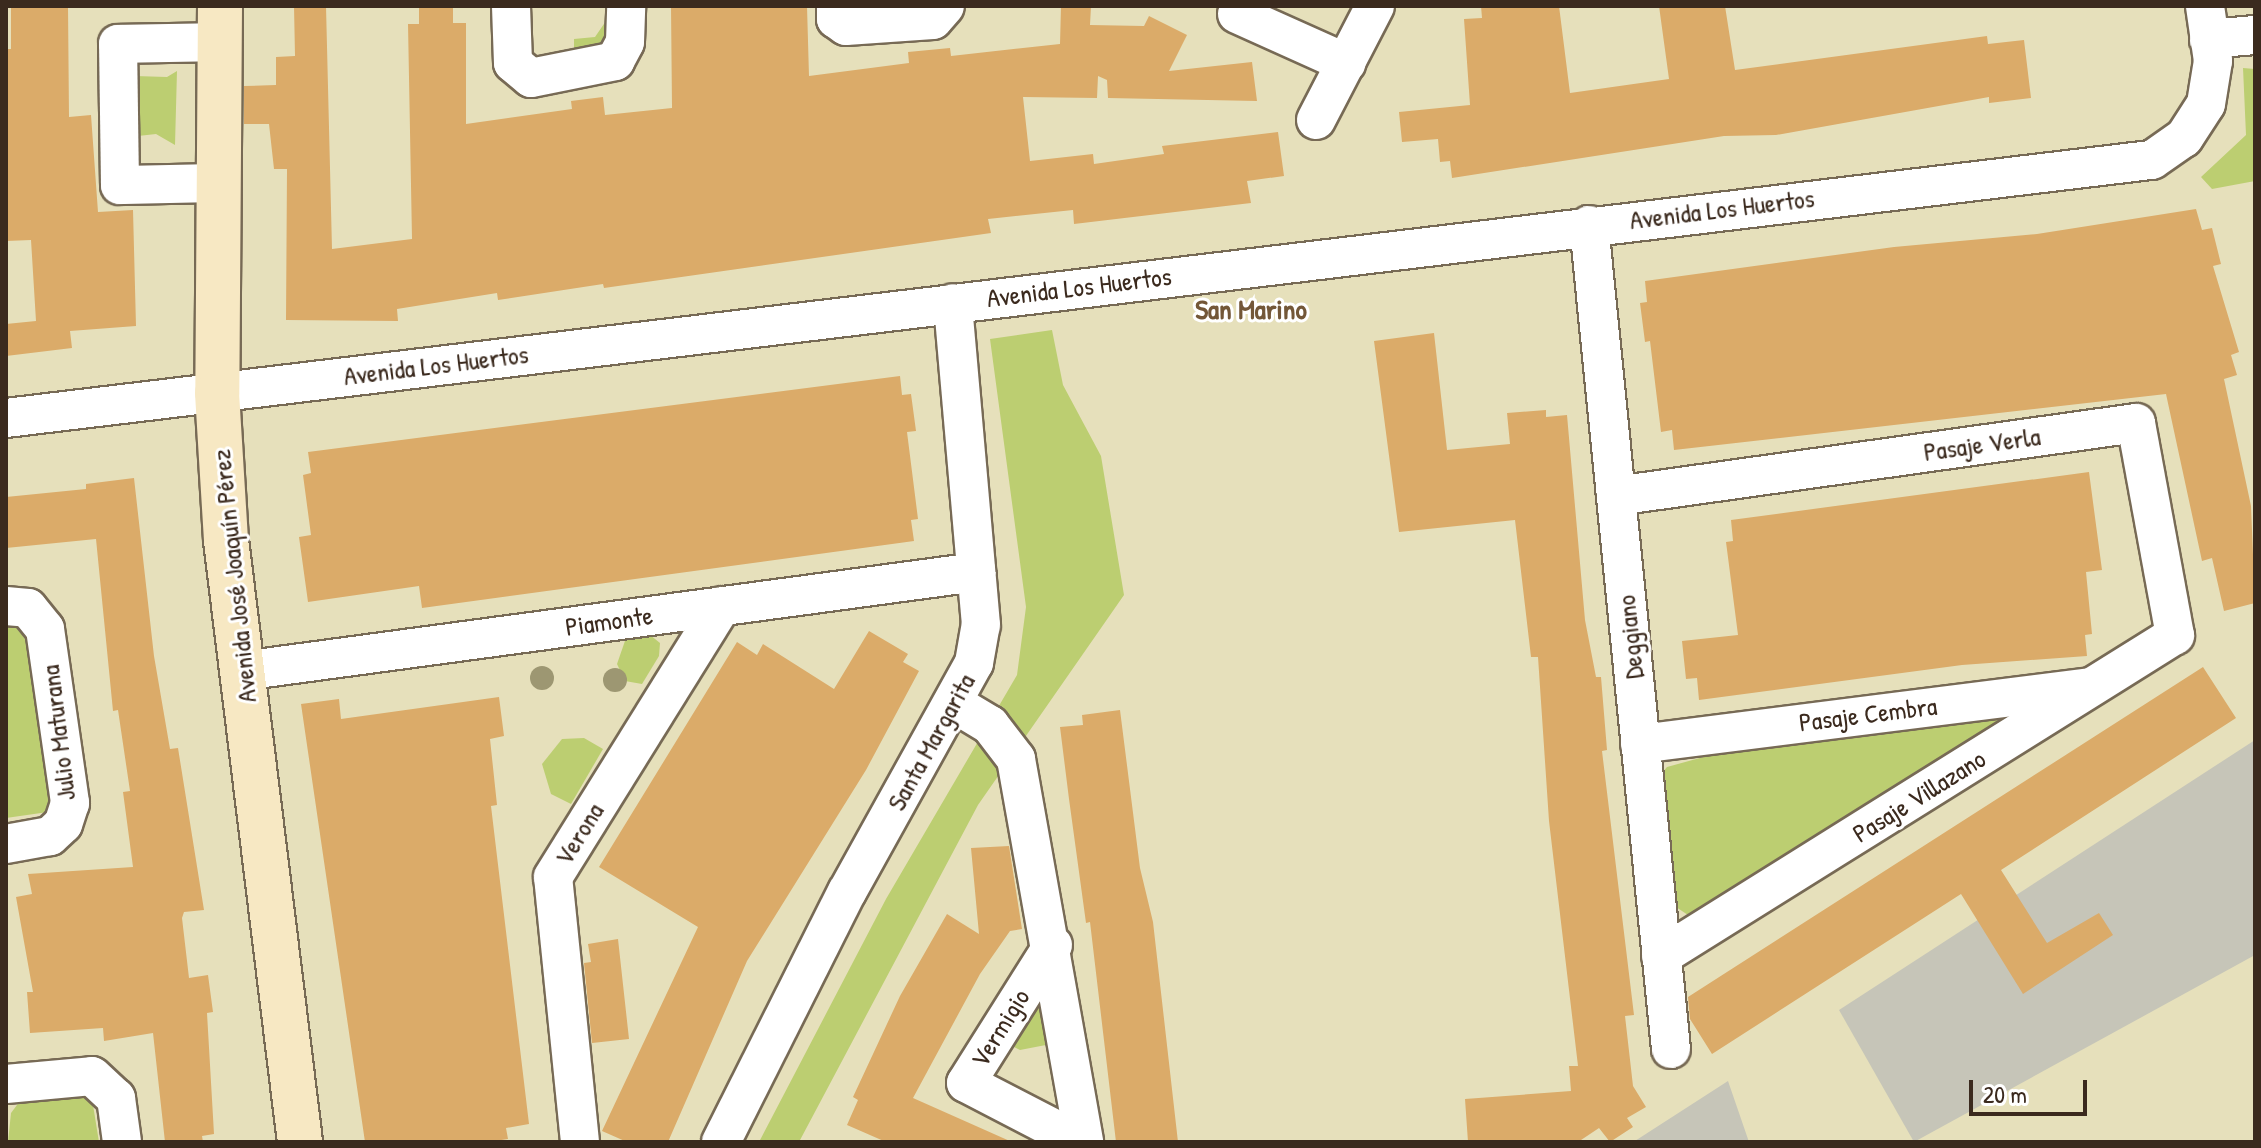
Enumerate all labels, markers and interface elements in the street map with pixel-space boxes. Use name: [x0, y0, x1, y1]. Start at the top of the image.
street label: Avenida Los Huertos: [1628, 182, 1816, 236]
street label: Avenida Los Huertos: [985, 260, 1173, 314]
district label: San Marino: [1195, 292, 1307, 326]
street label: Avenida Los Huertos: [342, 338, 530, 392]
street label: Pasaje Verla: [1922, 420, 2042, 468]
street label: Avenida José Joaquín Pérez: [205, 448, 263, 704]
street label: Deggiano: [1610, 594, 1650, 680]
street label: Piamonte: [563, 599, 655, 643]
street label: Julio Maturana: [34, 663, 82, 803]
street label: Santa Margarita: [881, 668, 981, 816]
street label: Pasaje Cembra: [1797, 690, 1939, 738]
street label: Pasaje Villazano: [1847, 743, 1991, 849]
street label: Verona: [548, 797, 610, 871]
street label: Vermigio: [964, 983, 1036, 1073]
scale bar: [1973, 1064, 2091, 1114]
text: 20 m: [1983, 1078, 2027, 1110]

